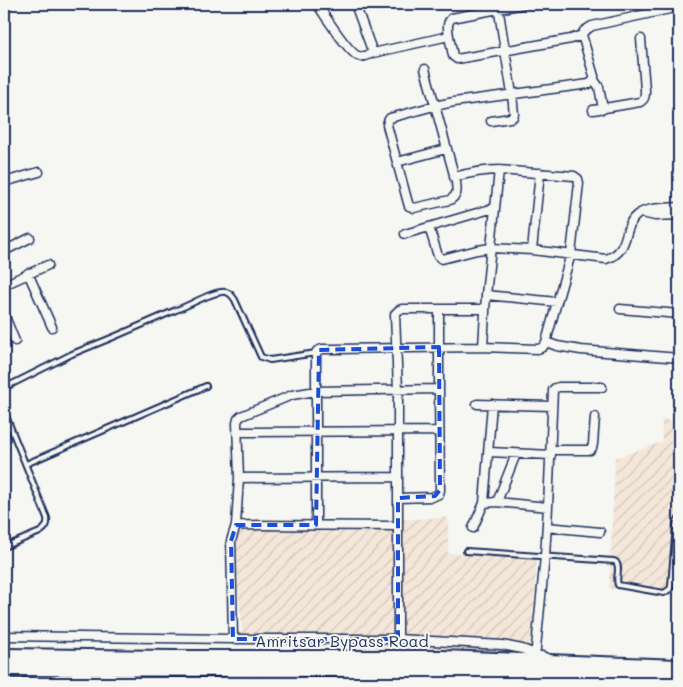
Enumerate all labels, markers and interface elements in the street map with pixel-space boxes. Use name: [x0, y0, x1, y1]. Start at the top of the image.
street label: Amritsar Bypass Road: [255, 630, 429, 651]

